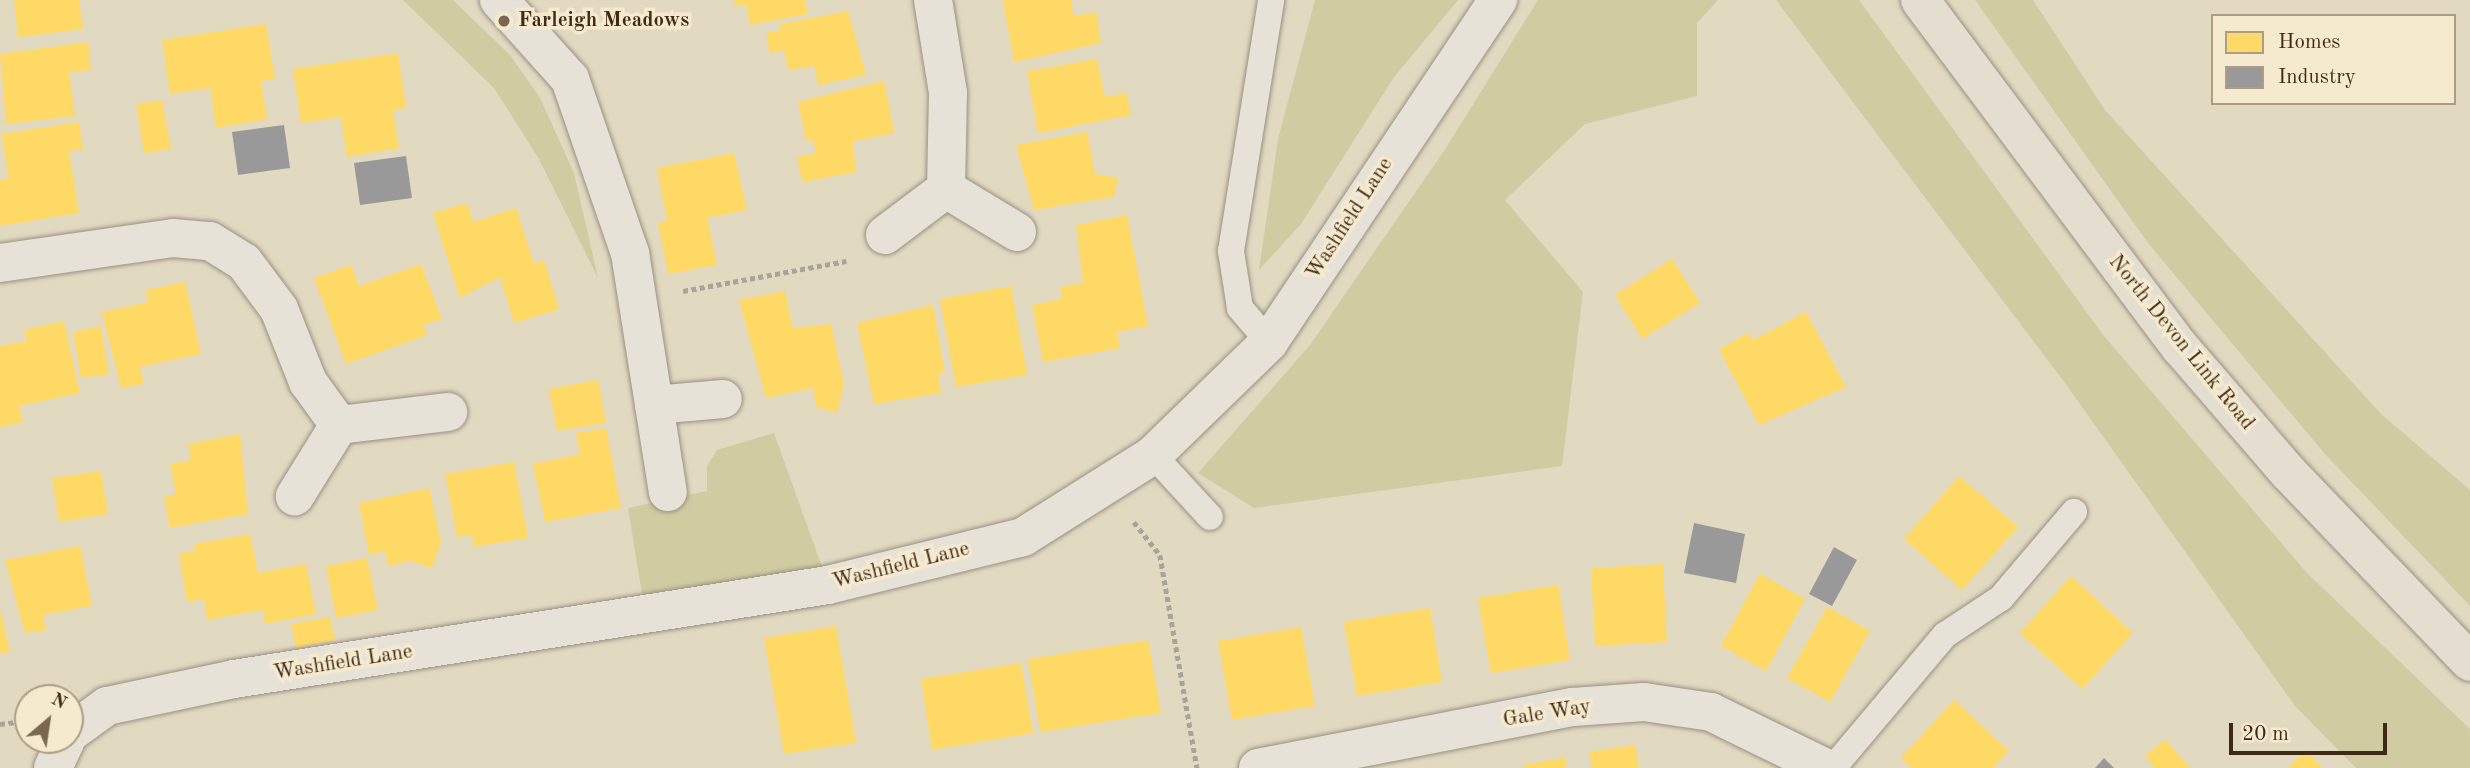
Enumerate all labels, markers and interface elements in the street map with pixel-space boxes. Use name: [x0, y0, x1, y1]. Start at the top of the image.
place label: Farleigh Meadows: [518, 8, 689, 34]
marker: Farleigh Meadows: [496, 13, 512, 29]
legend: [2211, 14, 2456, 105]
text: Homes: [2278, 32, 2340, 53]
text: Industry: [2278, 67, 2356, 88]
street label: Washfield Lane: [1301, 153, 1399, 285]
street label: North Devon Link Road: [2103, 250, 2259, 436]
street label: Washfield Lane: [830, 537, 972, 595]
street label: Washfield Lane: [272, 640, 414, 686]
north arrow: [14, 684, 84, 754]
text: N: [47, 690, 69, 714]
street label: Gale Way: [1501, 695, 1593, 733]
scale bar: [2232, 708, 2390, 752]
text: 20 m: [2242, 724, 2289, 745]

